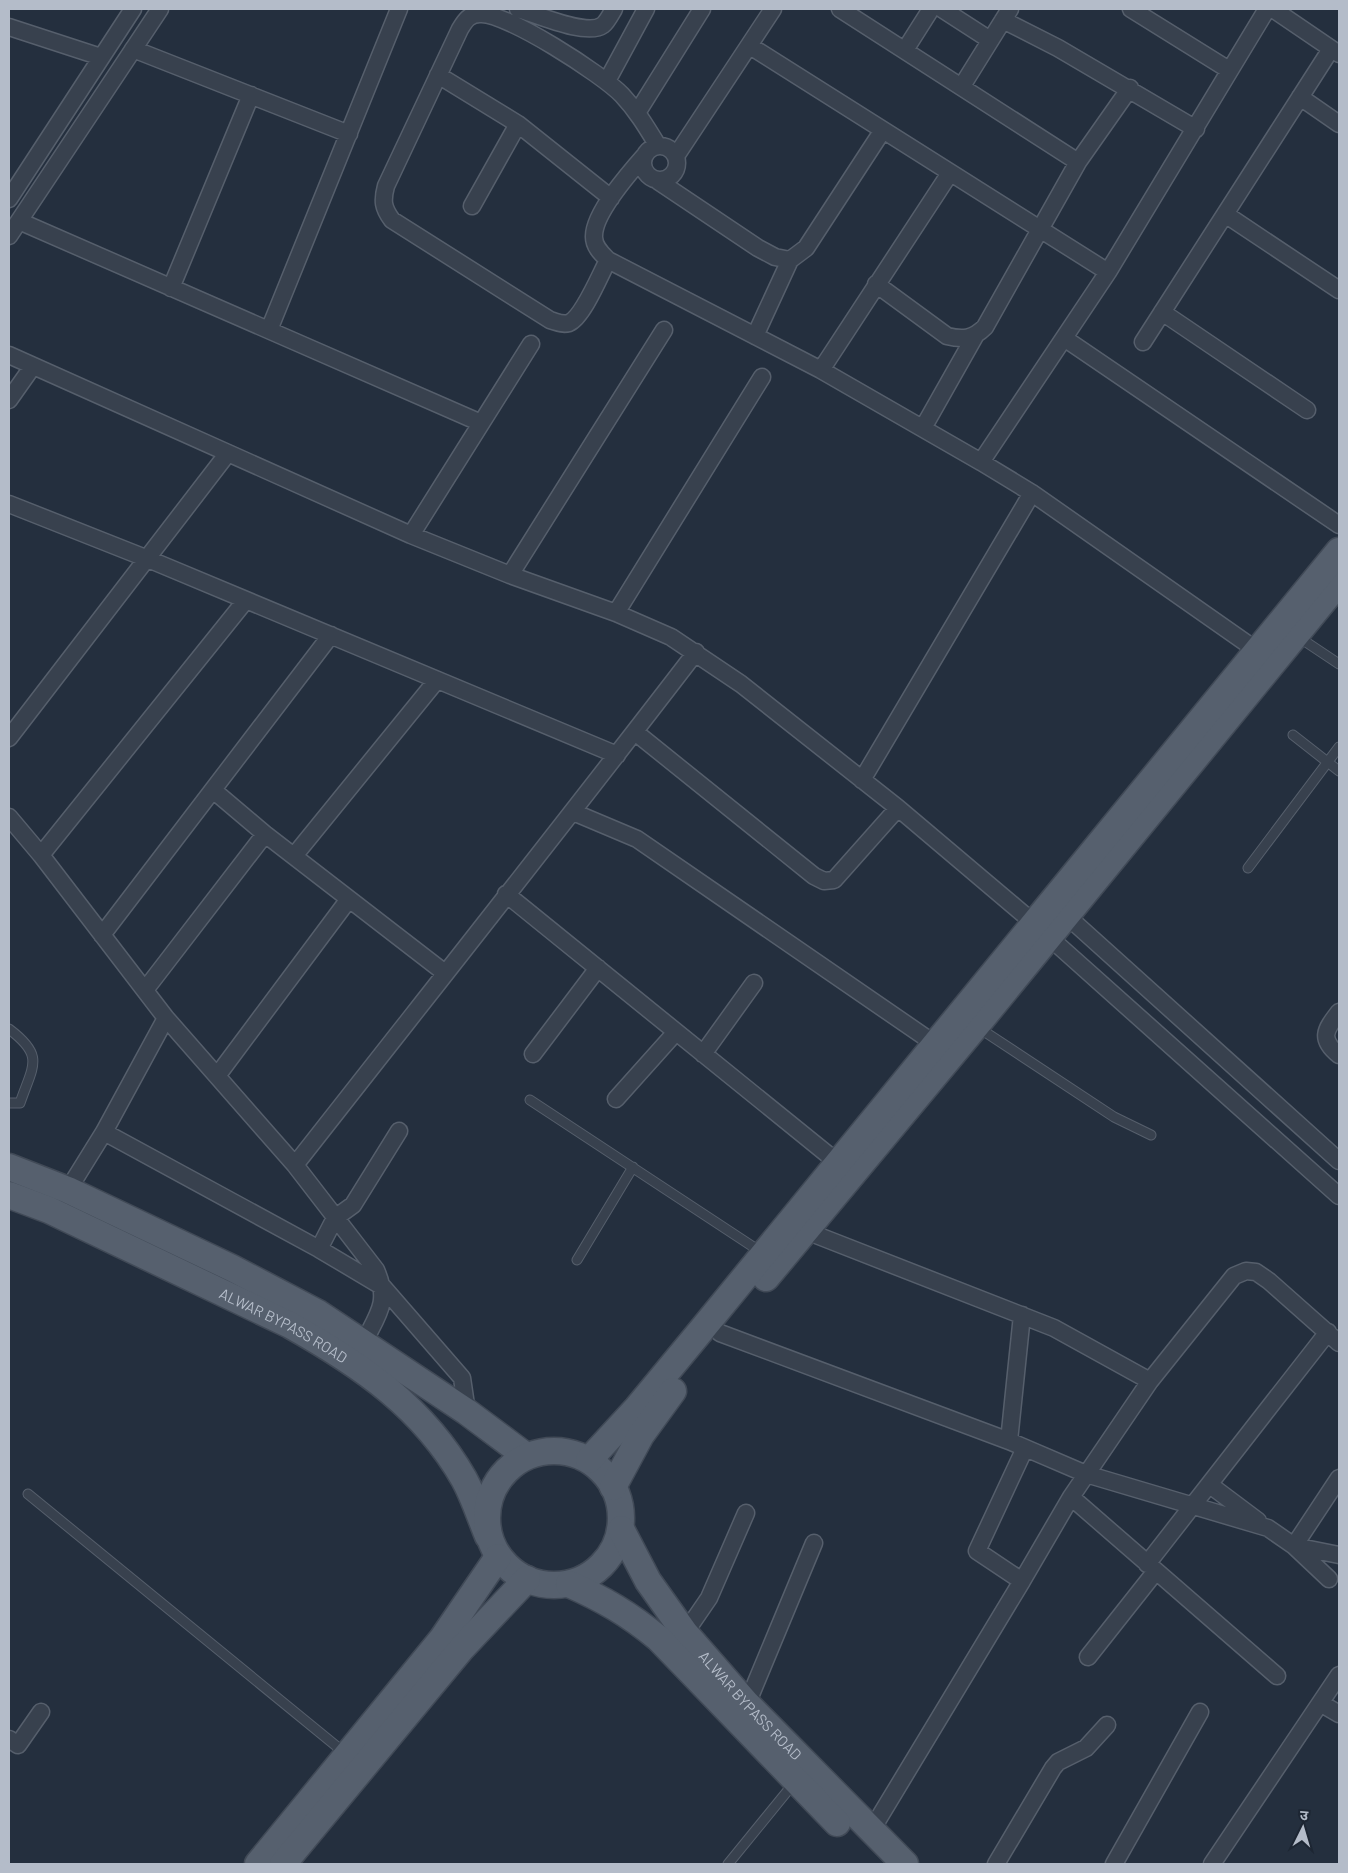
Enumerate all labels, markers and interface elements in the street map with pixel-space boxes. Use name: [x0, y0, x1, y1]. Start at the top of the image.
street label: ALWAR BYPASS ROAD: [217, 1284, 351, 1366]
street label: ALWAR BYPASS ROAD: [696, 1647, 806, 1763]
north arrow: [1278, 1803, 1328, 1853]
text: उ: [1299, 1806, 1310, 1823]

